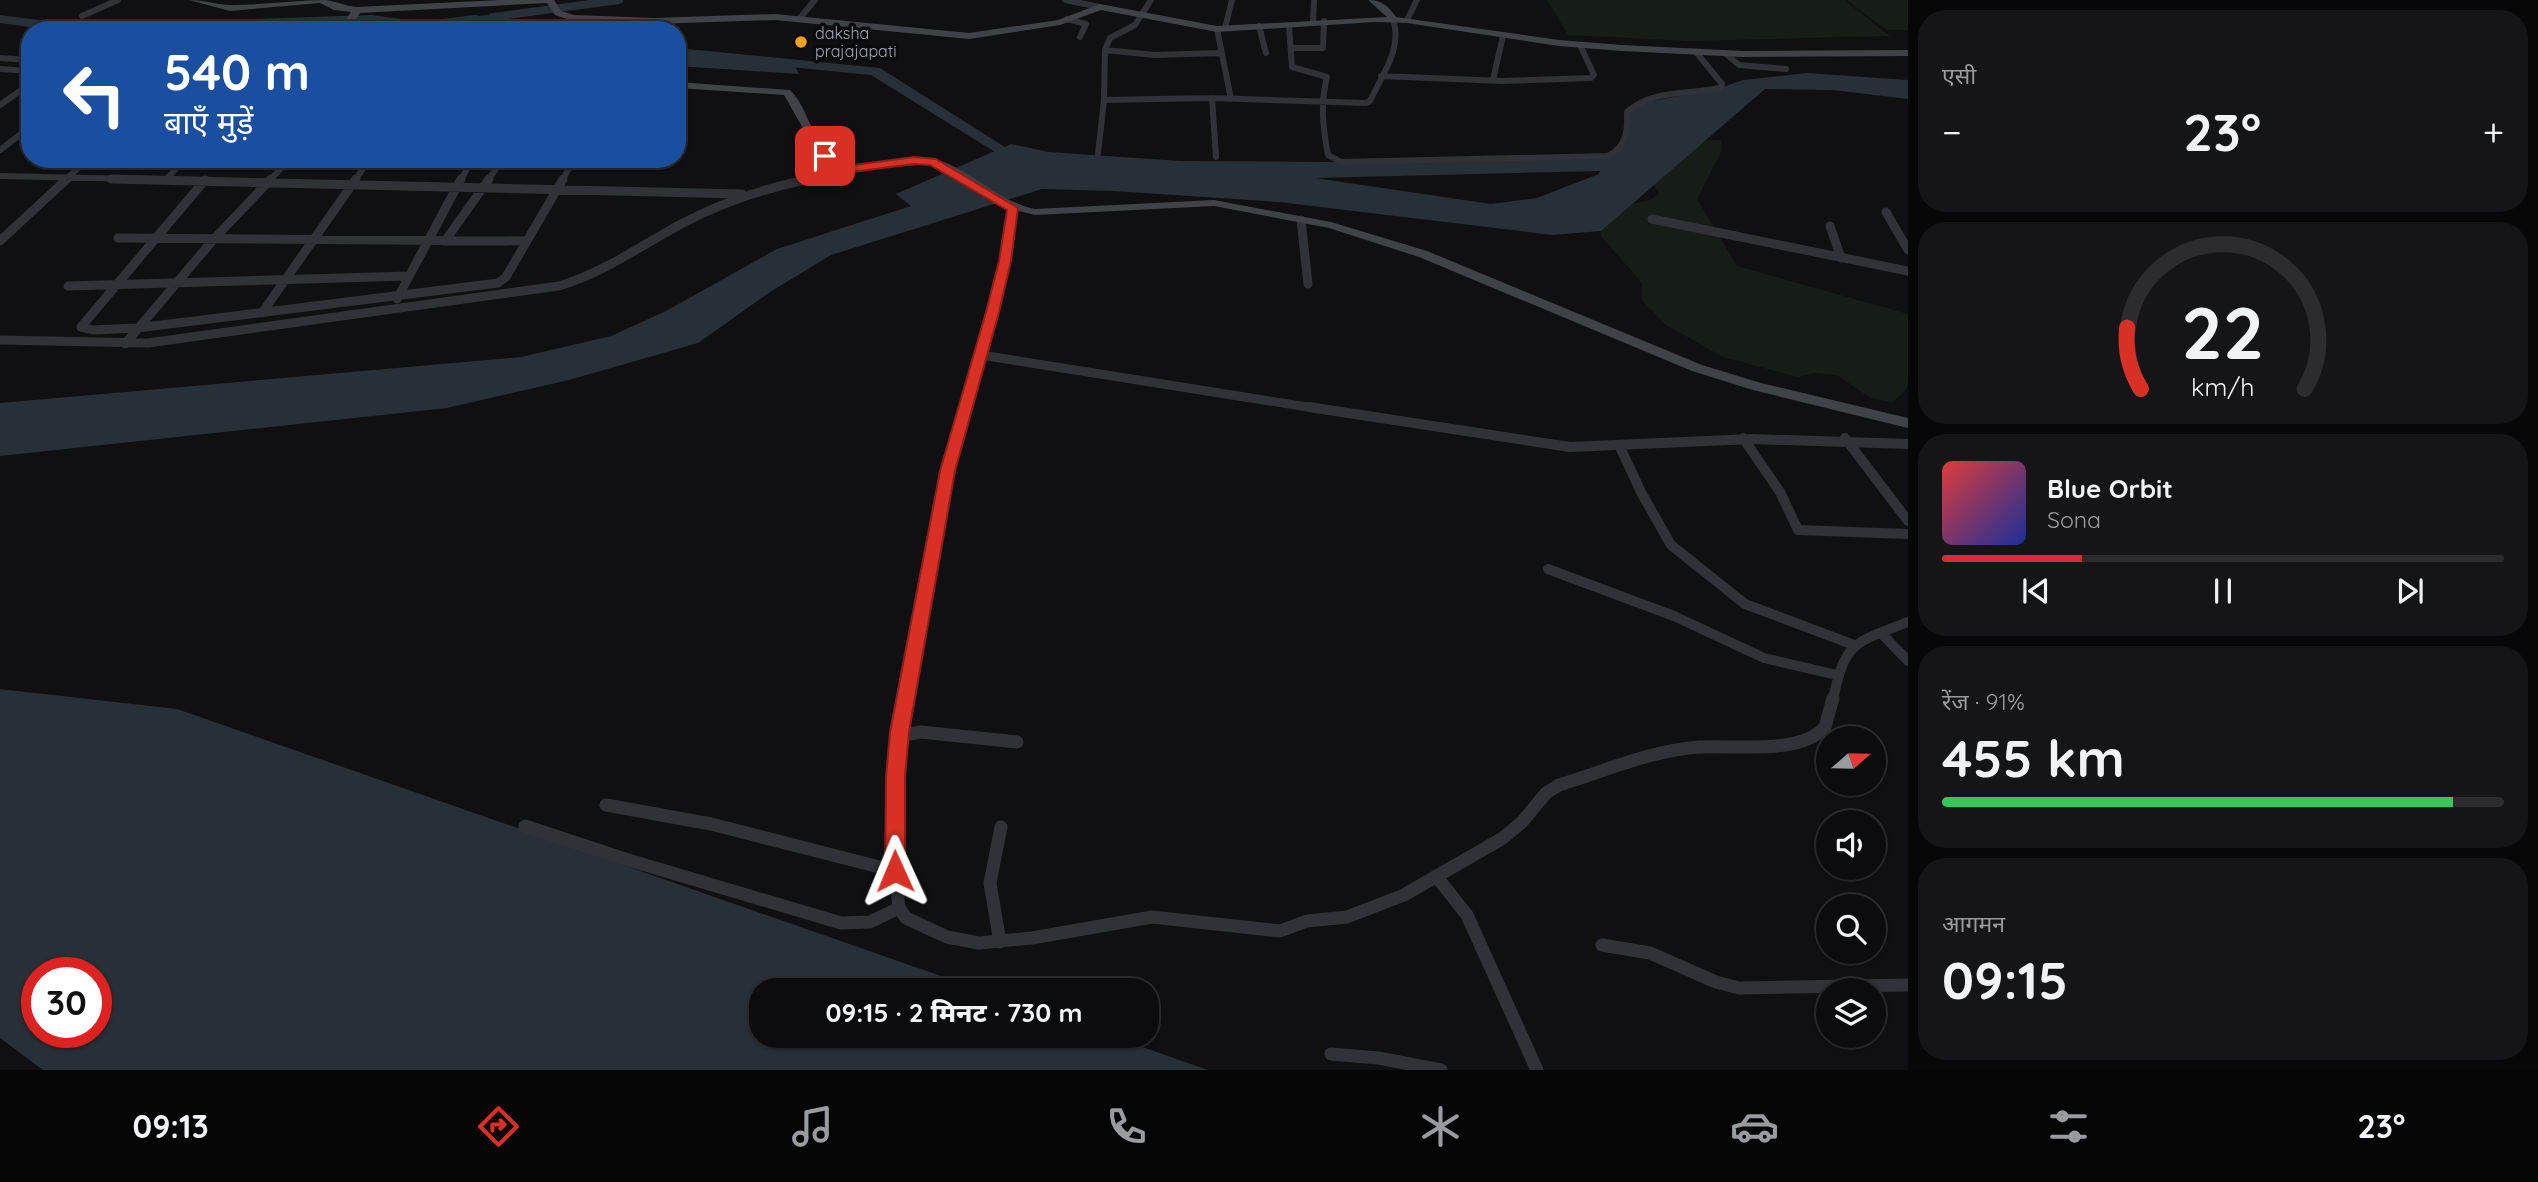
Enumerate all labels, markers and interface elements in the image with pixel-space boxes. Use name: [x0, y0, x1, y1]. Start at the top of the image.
place label: daksha prajajapati: [815, 23, 897, 61]
marker: daksha prajajapati: [793, 34, 809, 50]
text: 540 m: [164, 41, 310, 102]
icon: left: [49, 49, 140, 140]
text: एसी: [1942, 61, 1976, 90]
text: 23°: [2183, 99, 2261, 164]
text: बाएँ मुड़ें: [164, 102, 253, 142]
text: −: [1942, 108, 1962, 156]
text: +: [2483, 108, 2504, 156]
pin: [795, 126, 855, 186]
icon: arrive: [806, 137, 844, 175]
text: 22: [2182, 286, 2264, 377]
text: km/h: [2191, 371, 2255, 402]
text: Blue Orbit: [2047, 472, 2173, 505]
text: Sona: [2047, 505, 2101, 534]
icon: previous: [2017, 572, 2055, 610]
icon: pause: [2204, 572, 2242, 610]
icon: next: [2391, 572, 2429, 610]
text: रेंज · 91%: [1942, 687, 2025, 716]
text: 455 km: [1942, 725, 2125, 790]
north arrow: [1816, 726, 1886, 796]
map controls: [1816, 726, 1886, 1048]
button: sound: [1816, 810, 1886, 880]
position arrow: [858, 834, 932, 908]
button: search: [1816, 894, 1886, 964]
text: आगमन: [1942, 909, 2005, 938]
text: 09:15: [1942, 947, 2068, 1012]
speed limit sign: 30: [21, 957, 112, 1048]
button: layers: [1816, 978, 1886, 1048]
text: 09:15 · 2 मिनट · 730 m: [825, 996, 1083, 1029]
icon: directions: [474, 1102, 523, 1151]
icon: music: [788, 1102, 837, 1151]
icon: phone: [1102, 1102, 1151, 1151]
icon: climate: [1416, 1102, 1465, 1151]
icon: car: [1730, 1102, 1779, 1151]
icon: filters: [2044, 1102, 2093, 1151]
text: 09:13: [132, 1106, 209, 1146]
text: 23°: [2357, 1106, 2405, 1146]

